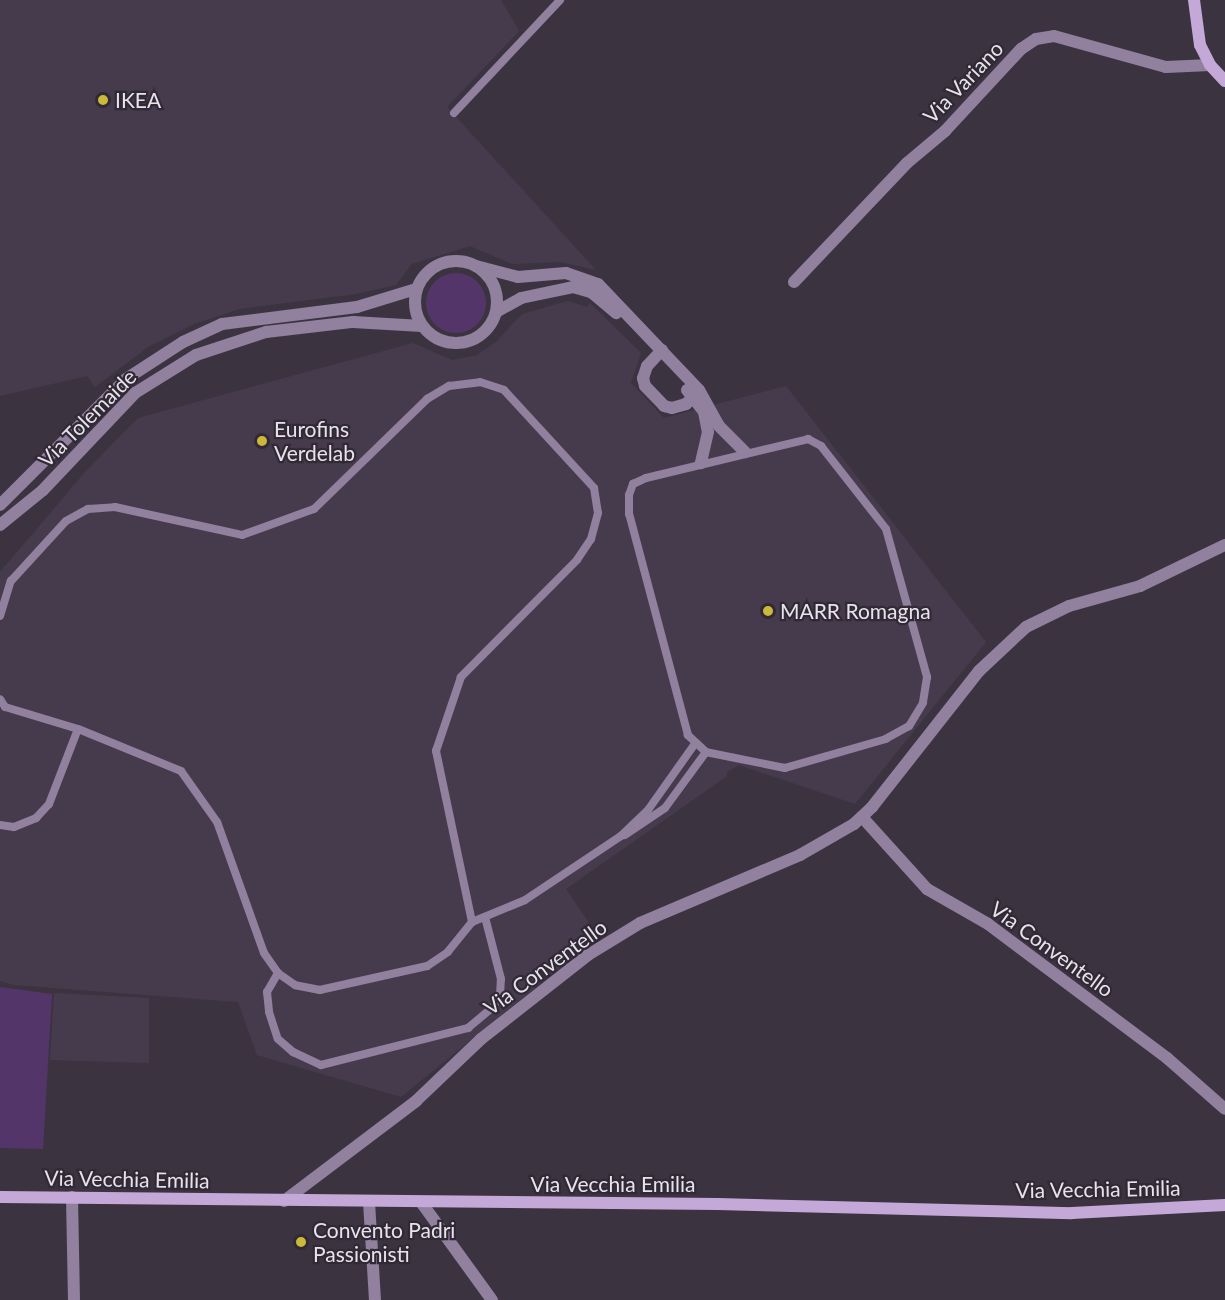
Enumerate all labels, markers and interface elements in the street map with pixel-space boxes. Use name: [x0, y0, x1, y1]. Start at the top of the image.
street label: Via Variano: [917, 36, 1009, 128]
place label: IKEA: [115, 87, 161, 113]
marker: IKEA: [96, 93, 110, 107]
street label: Via Tolemaide: [33, 364, 141, 472]
place label: Eurofins Verdelab: [274, 416, 355, 466]
marker: Eurofins Verdelab: [255, 434, 269, 448]
place label: MARR Romagna: [780, 598, 931, 624]
marker: MARR Romagna: [761, 604, 775, 618]
street label: Via Conventello: [986, 896, 1118, 1002]
street label: Via Conventello: [479, 914, 611, 1020]
street label: Via Vecchia Emilia: [44, 1165, 210, 1193]
street label: Via Vecchia Emilia: [530, 1171, 696, 1197]
street label: Via Vecchia Emilia: [1015, 1175, 1181, 1203]
place label: Convento Padri Passionisti: [313, 1217, 455, 1267]
marker: Convento Padri Passionisti: [294, 1235, 308, 1249]

